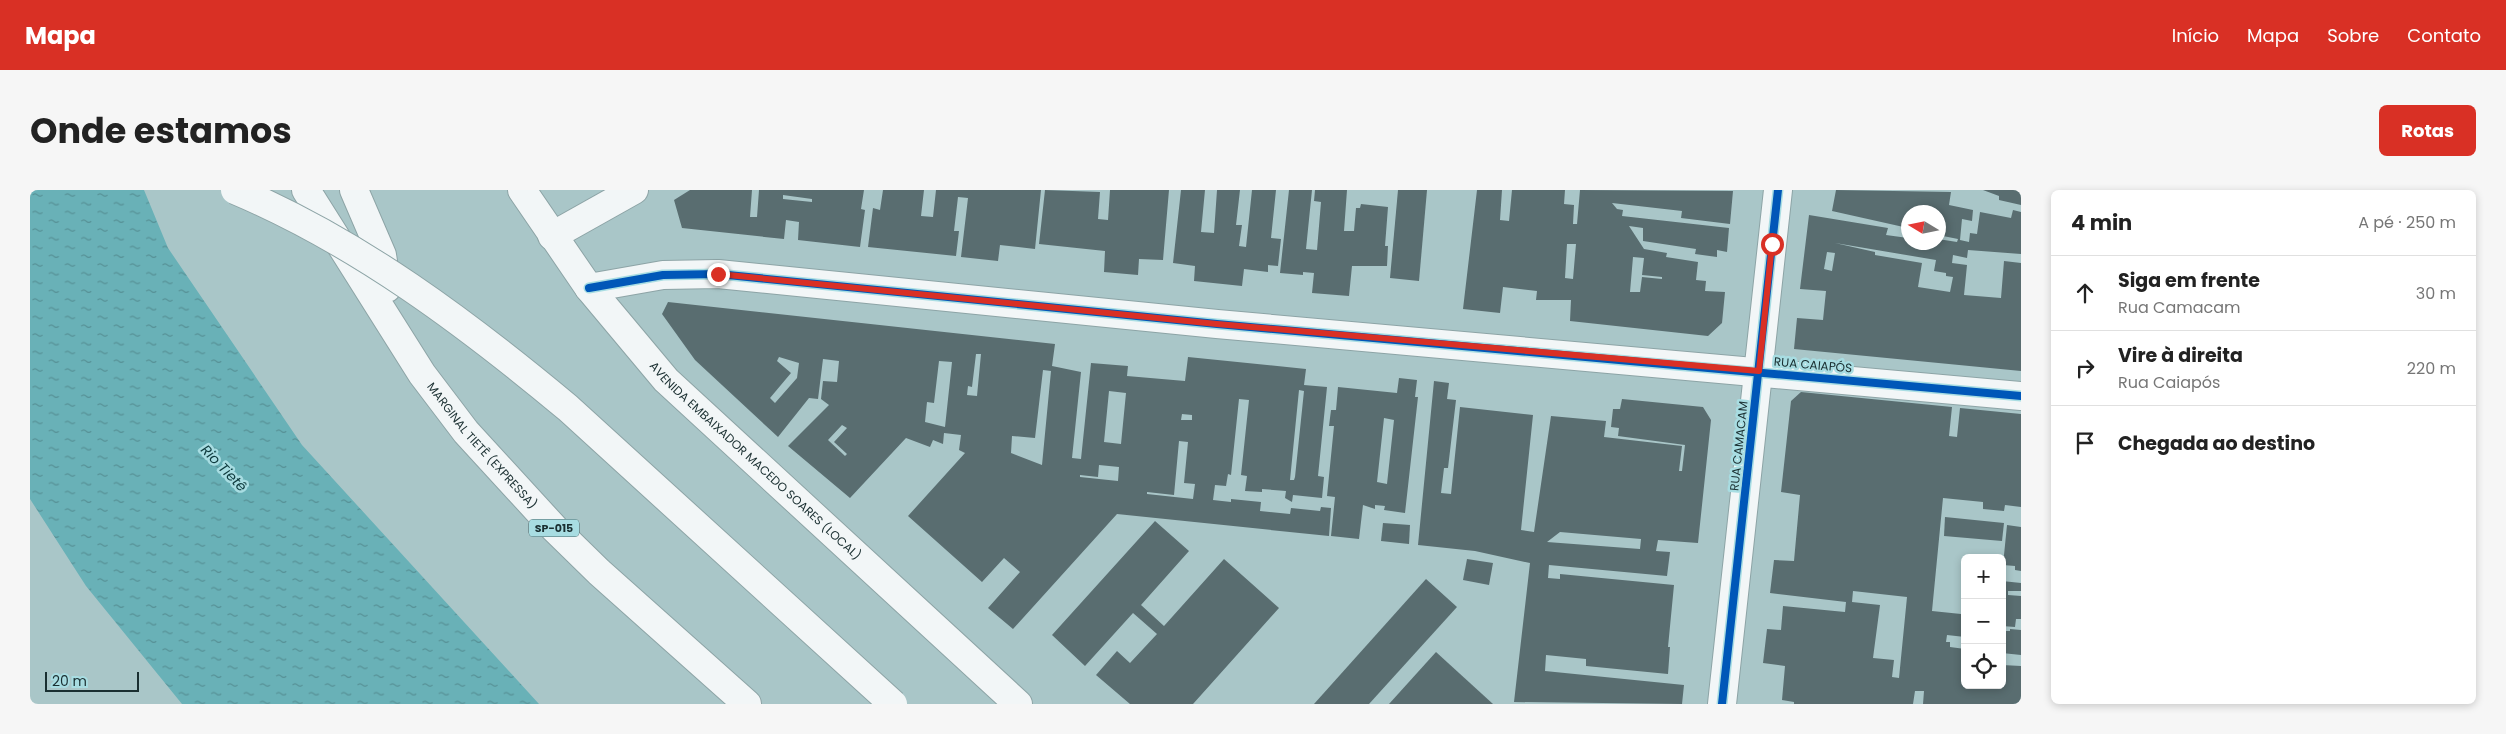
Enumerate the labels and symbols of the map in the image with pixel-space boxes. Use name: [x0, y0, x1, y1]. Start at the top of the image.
north arrow: [1901, 205, 1946, 250]
route start: [1761, 233, 1784, 256]
route end: [707, 263, 730, 286]
street label: RUA CAIAPÓS: [1773, 353, 1853, 376]
street label: AVENIDA EMBAIXADOR MACEDO SOARES (LOCAL): [646, 358, 865, 563]
street label: MARGINAL TIETÊ (EXPRESSA): [423, 379, 541, 512]
street label: RUA CAMACAM: [1725, 400, 1752, 492]
water label: Rio Tietê: [196, 440, 252, 496]
road number: SP-015: [529, 519, 579, 536]
scale bar: [45, 669, 139, 692]

